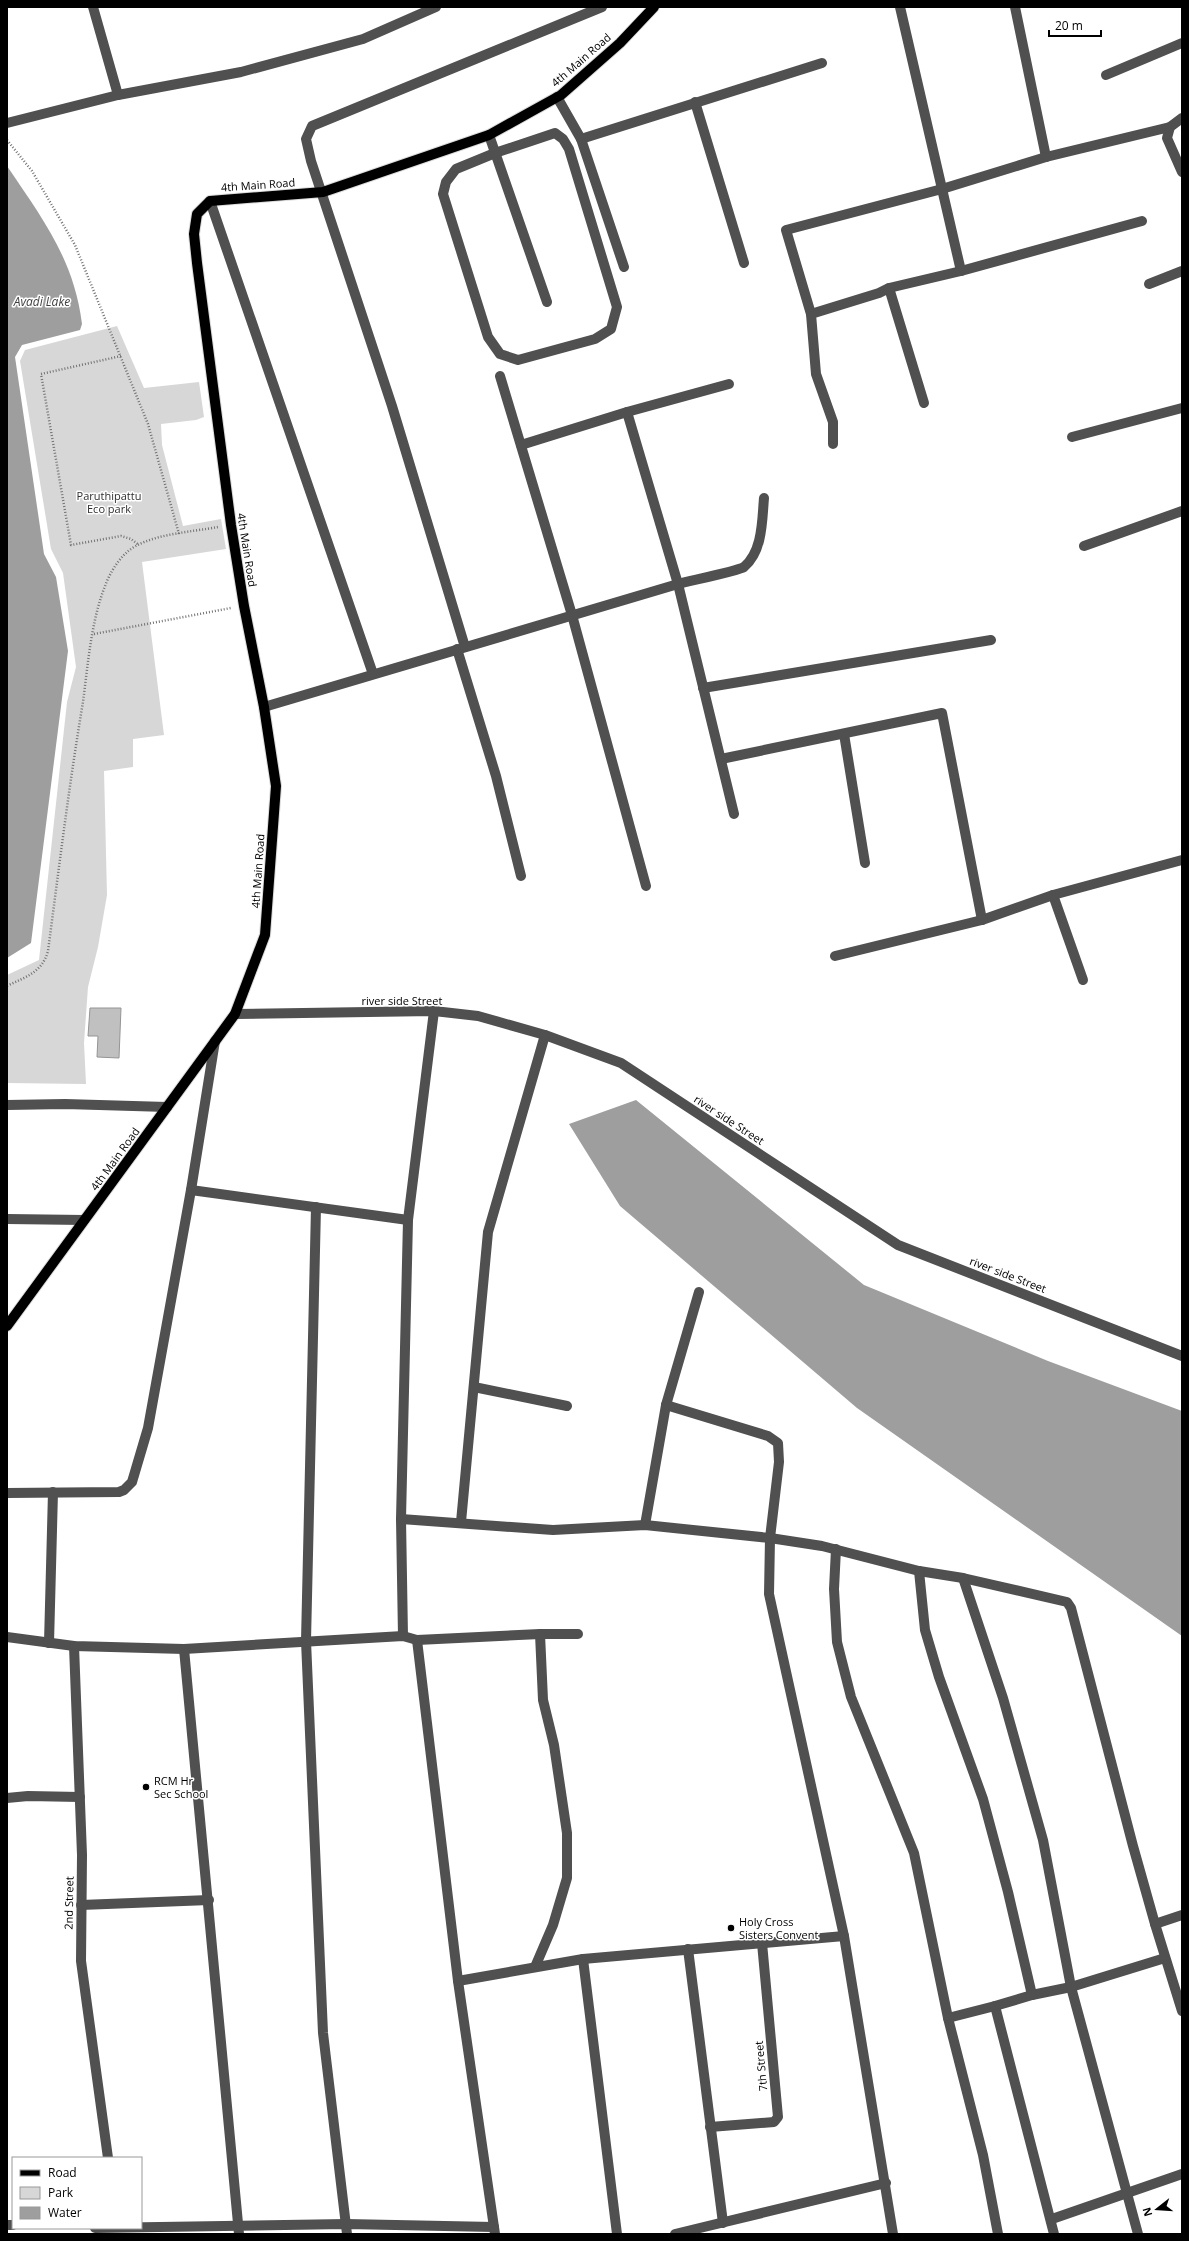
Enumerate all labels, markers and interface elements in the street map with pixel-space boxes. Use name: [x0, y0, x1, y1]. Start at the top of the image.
scale bar: [1049, 12, 1101, 38]
text: 20 m: [1055, 17, 1083, 34]
street label: 4th Main Road: [548, 30, 614, 90]
street label: 4th Main Road: [220, 174, 296, 195]
water label: Avadi Lake: [13, 293, 70, 310]
park label: Paruthipattu Eco park: [77, 488, 141, 516]
street label: 4th Main Road: [234, 512, 261, 588]
street label: 4th Main Road: [247, 833, 268, 909]
street label: river side Street: [362, 993, 442, 1008]
street label: river side Street: [691, 1091, 767, 1148]
street label: 4th Main Road: [87, 1124, 143, 1193]
street label: river side Street: [968, 1253, 1049, 1296]
place label: RCM Hr Sec School: [154, 1773, 208, 1801]
marker: RCM Hr Sec School: [141, 1782, 151, 1792]
street label: 2nd Street: [61, 1876, 76, 1930]
place label: Holy Cross Sisters Convent: [739, 1914, 818, 1942]
marker: Holy Cross Sisters Convent: [726, 1923, 736, 1933]
street label: 7th Street: [751, 2040, 770, 2092]
legend: [12, 2157, 142, 2229]
text: Road: [48, 2164, 77, 2181]
text: Park: [48, 2184, 74, 2201]
north arrow: [1137, 2189, 1177, 2229]
text: Water: [48, 2204, 82, 2221]
text: N: [1138, 2206, 1155, 2219]

